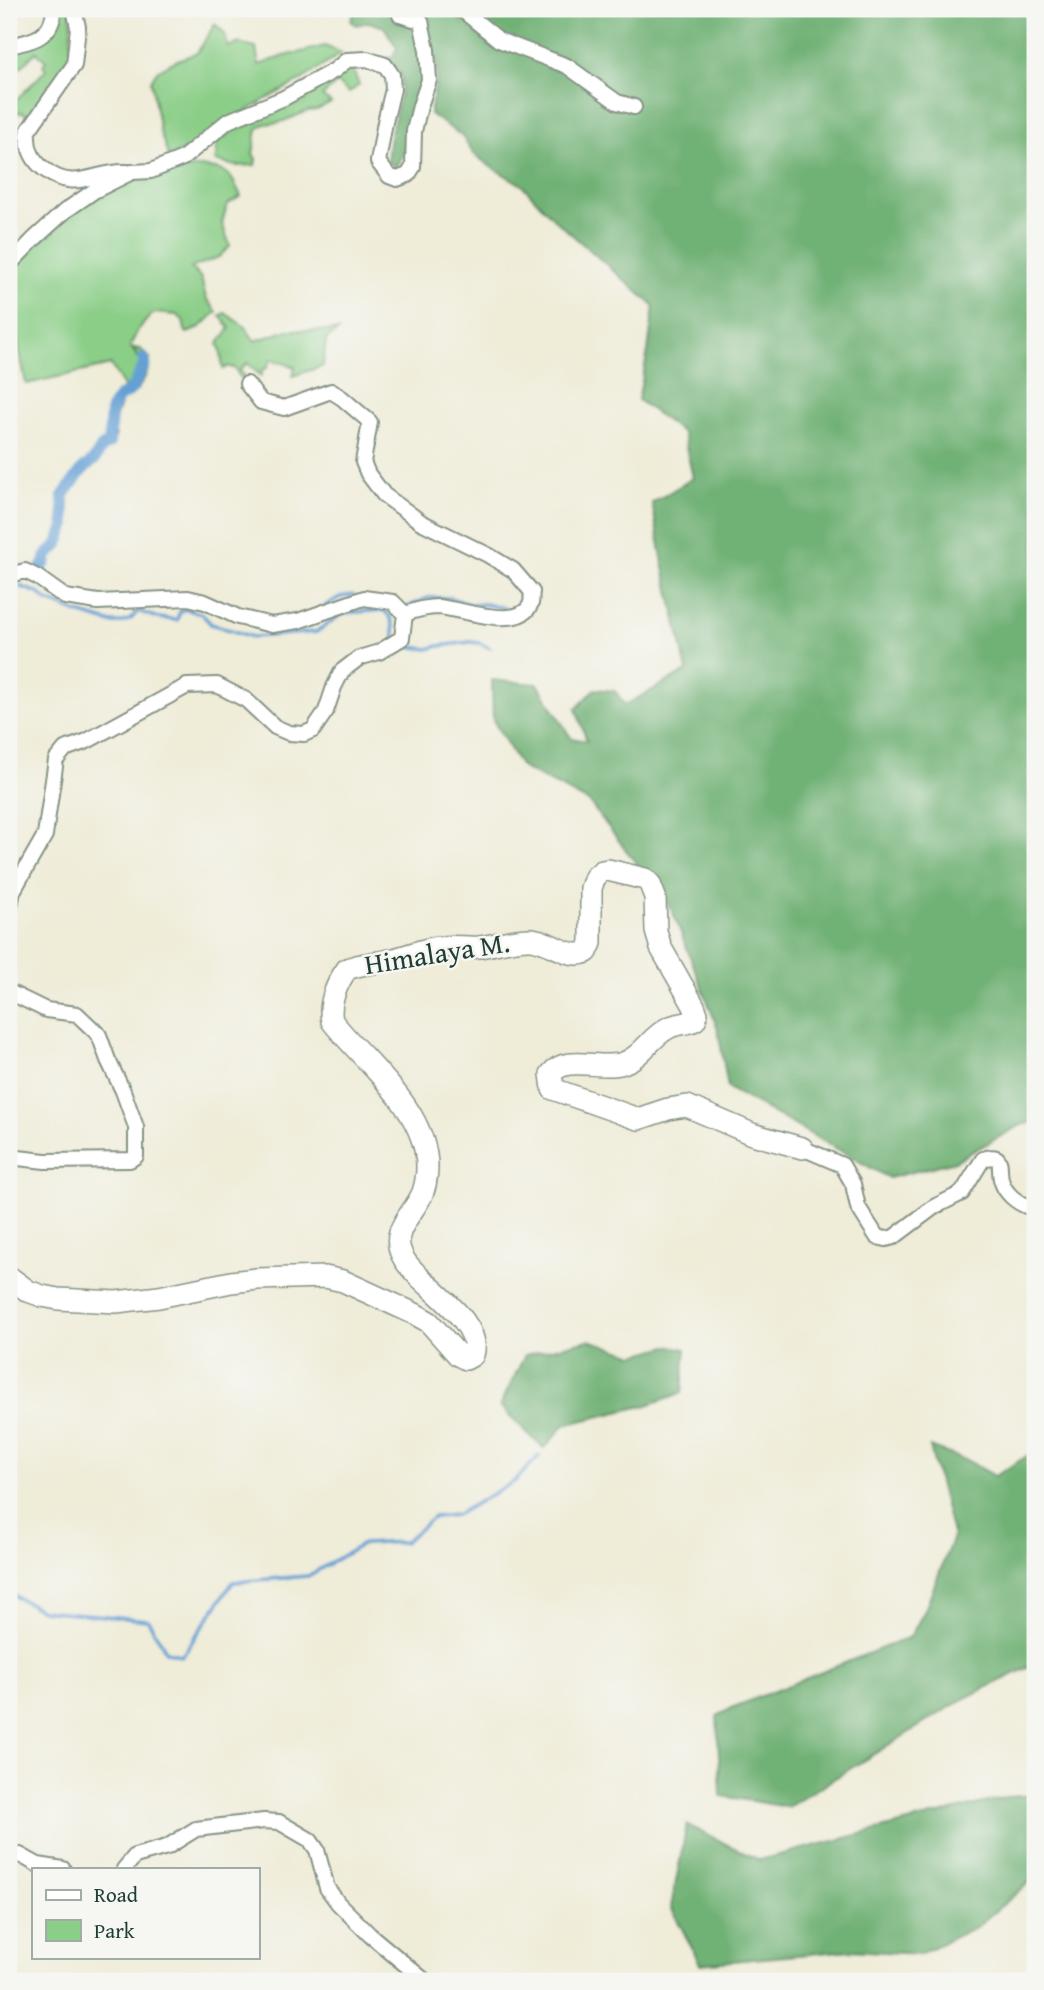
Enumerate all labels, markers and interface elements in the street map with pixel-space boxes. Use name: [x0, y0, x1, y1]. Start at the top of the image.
street label: Himalaya M.: [361, 921, 512, 984]
legend: [32, 1868, 259, 1958]
text: Road: [94, 1879, 139, 1910]
text: Park: [94, 1915, 135, 1946]

